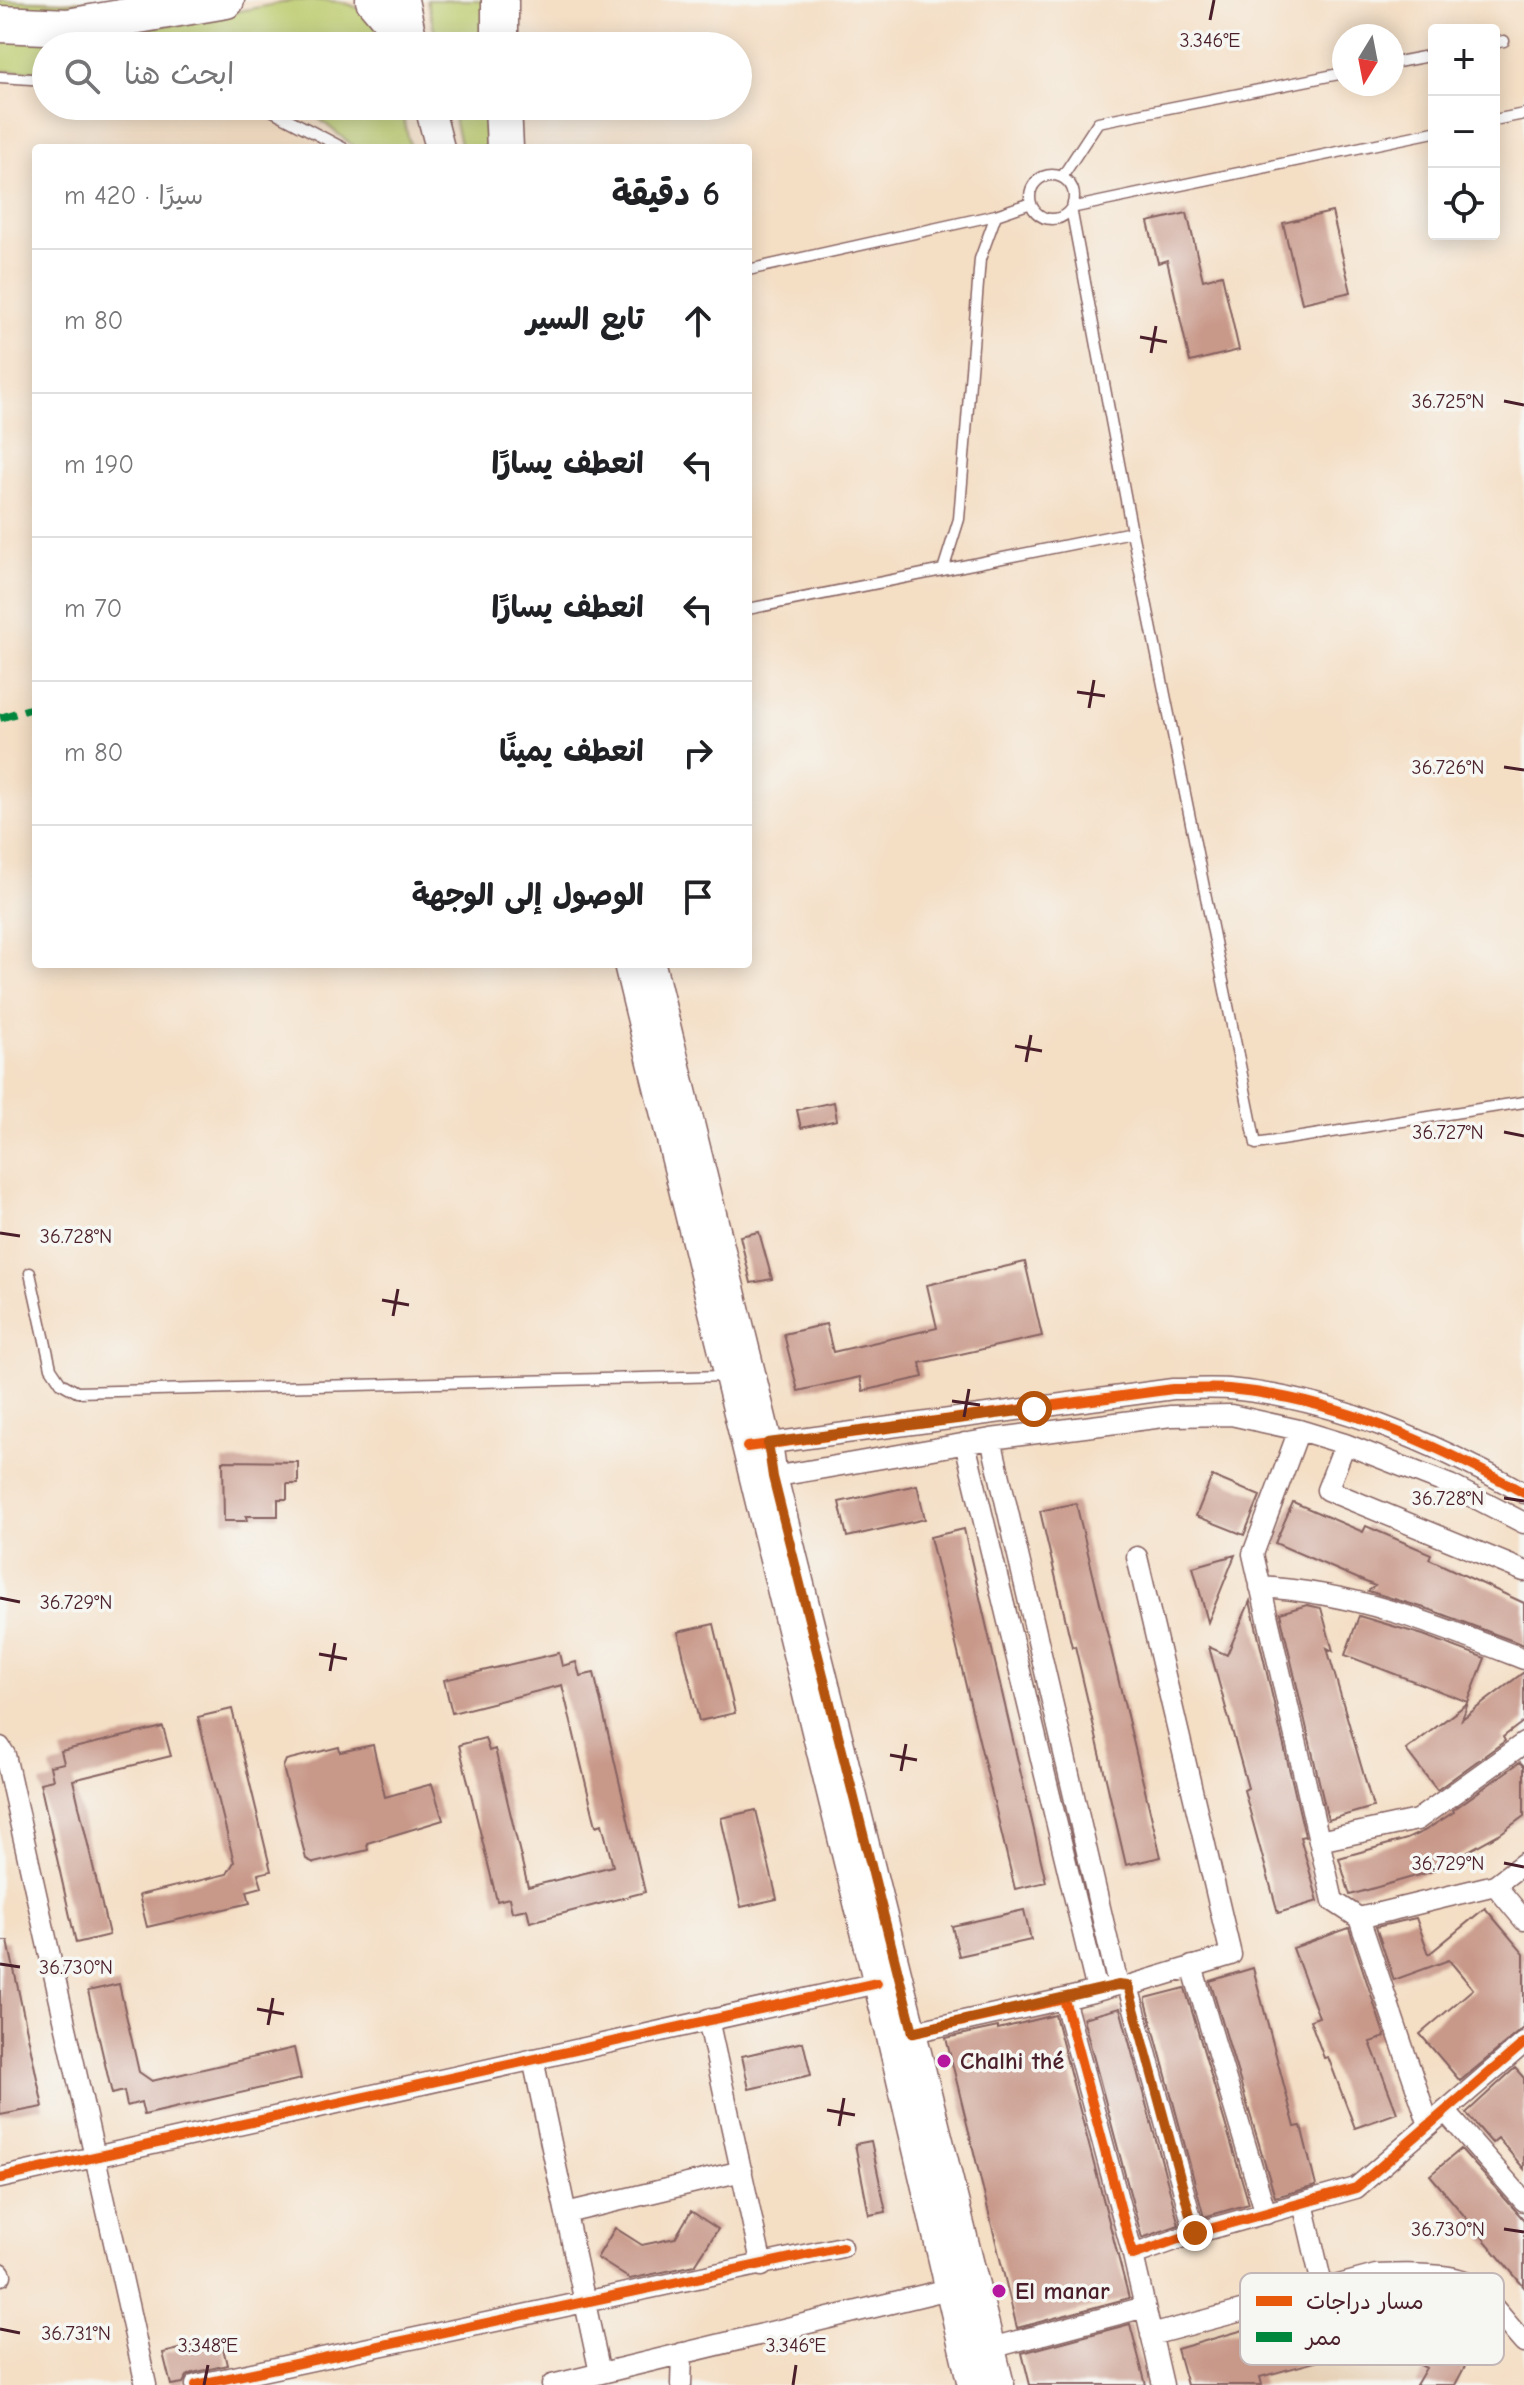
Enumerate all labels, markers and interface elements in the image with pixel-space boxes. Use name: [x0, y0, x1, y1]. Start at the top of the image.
north arrow: [1332, 24, 1404, 96]
map controls: [1428, 24, 1500, 240]
button: +: [1428, 24, 1500, 96]
text: 3.346°E: [1180, 29, 1240, 52]
search box: [32, 32, 752, 120]
icon: search: [60, 54, 104, 98]
text: ابحث هنا: [124, 57, 234, 92]
button: −: [1428, 96, 1500, 168]
button: locate: [1428, 168, 1500, 240]
text: 6 دقيقة: [612, 174, 720, 214]
text: سيرًا · 420 m: [64, 181, 203, 211]
icon: ahead: [676, 299, 720, 343]
text: تابع السير: [526, 302, 644, 337]
text: 80 m: [64, 306, 123, 336]
text: 36.725°N: [1412, 390, 1484, 413]
icon: left: [676, 443, 720, 487]
text: انعطف يسارًا: [492, 446, 644, 481]
text: 190 m: [64, 450, 134, 480]
icon: left: [676, 587, 720, 631]
text: انعطف يسارًا: [492, 590, 644, 625]
text: 70 m: [64, 594, 122, 624]
icon: right: [676, 731, 720, 775]
text: انعطف يمينًا: [499, 734, 644, 769]
text: 80 m: [64, 738, 123, 768]
text: 36.726°N: [1412, 756, 1484, 779]
icon: arrive: [676, 875, 720, 919]
text: الوصول إلى الوجهة: [412, 878, 644, 913]
text: 36.727°N: [1412, 1121, 1484, 1144]
text: 36.728°N: [40, 1225, 112, 1248]
route start: [1016, 1391, 1052, 1427]
text: 36.728°N: [1412, 1487, 1484, 1510]
text: 36.729°N: [40, 1591, 112, 1614]
text: 36.729°N: [1412, 1852, 1484, 1875]
text: 36.730°N: [39, 1956, 113, 1979]
place label: Chalhi thé: [960, 2047, 1065, 2075]
marker: Chalhi thé: [935, 2052, 953, 2070]
route end: [1177, 2215, 1213, 2251]
text: 36.730°N: [1411, 2218, 1485, 2241]
legend: [1240, 2273, 1504, 2365]
place label: El manar: [1015, 2277, 1110, 2305]
marker: El manar: [990, 2282, 1008, 2300]
text: مسار دراجات: [1306, 2289, 1424, 2315]
text: 36.731°N: [41, 2322, 111, 2345]
text: ممر: [1304, 2325, 1342, 2351]
text: 3.348°E: [178, 2334, 238, 2357]
text: 3.346°E: [766, 2334, 826, 2357]

